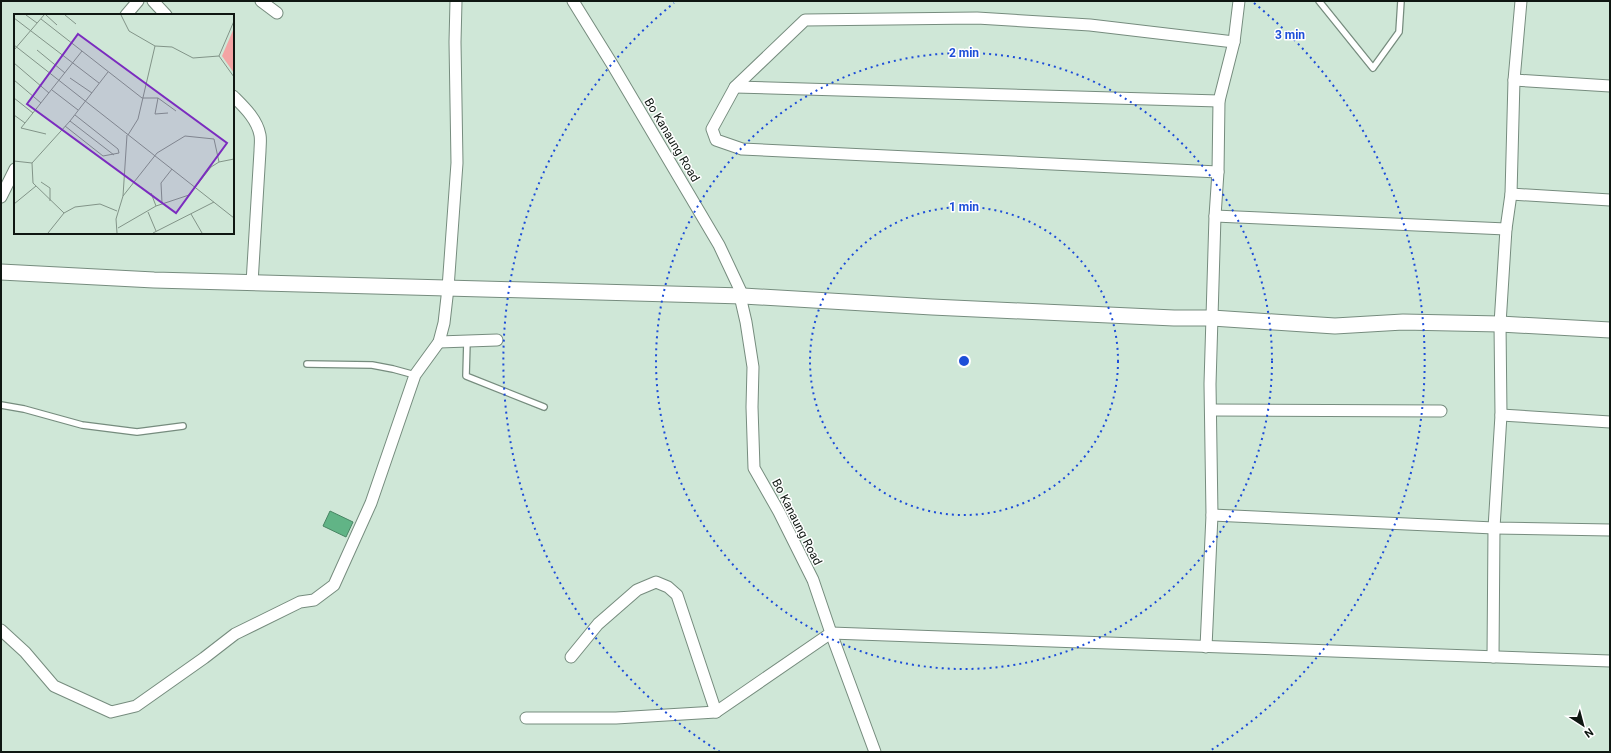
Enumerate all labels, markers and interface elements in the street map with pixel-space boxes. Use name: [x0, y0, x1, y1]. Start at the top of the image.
inset map: [14, 14, 234, 234]
text: 3 min: [1275, 28, 1305, 42]
text: 2 min: [949, 46, 979, 60]
street label: Bo Kanaung Road: [642, 96, 702, 184]
text: 1 min: [949, 200, 979, 214]
centre of rings: [957, 354, 971, 368]
street label: Bo Kanaung Road: [769, 476, 825, 568]
north arrow: [1563, 705, 1603, 745]
text: N: [1581, 725, 1596, 740]

